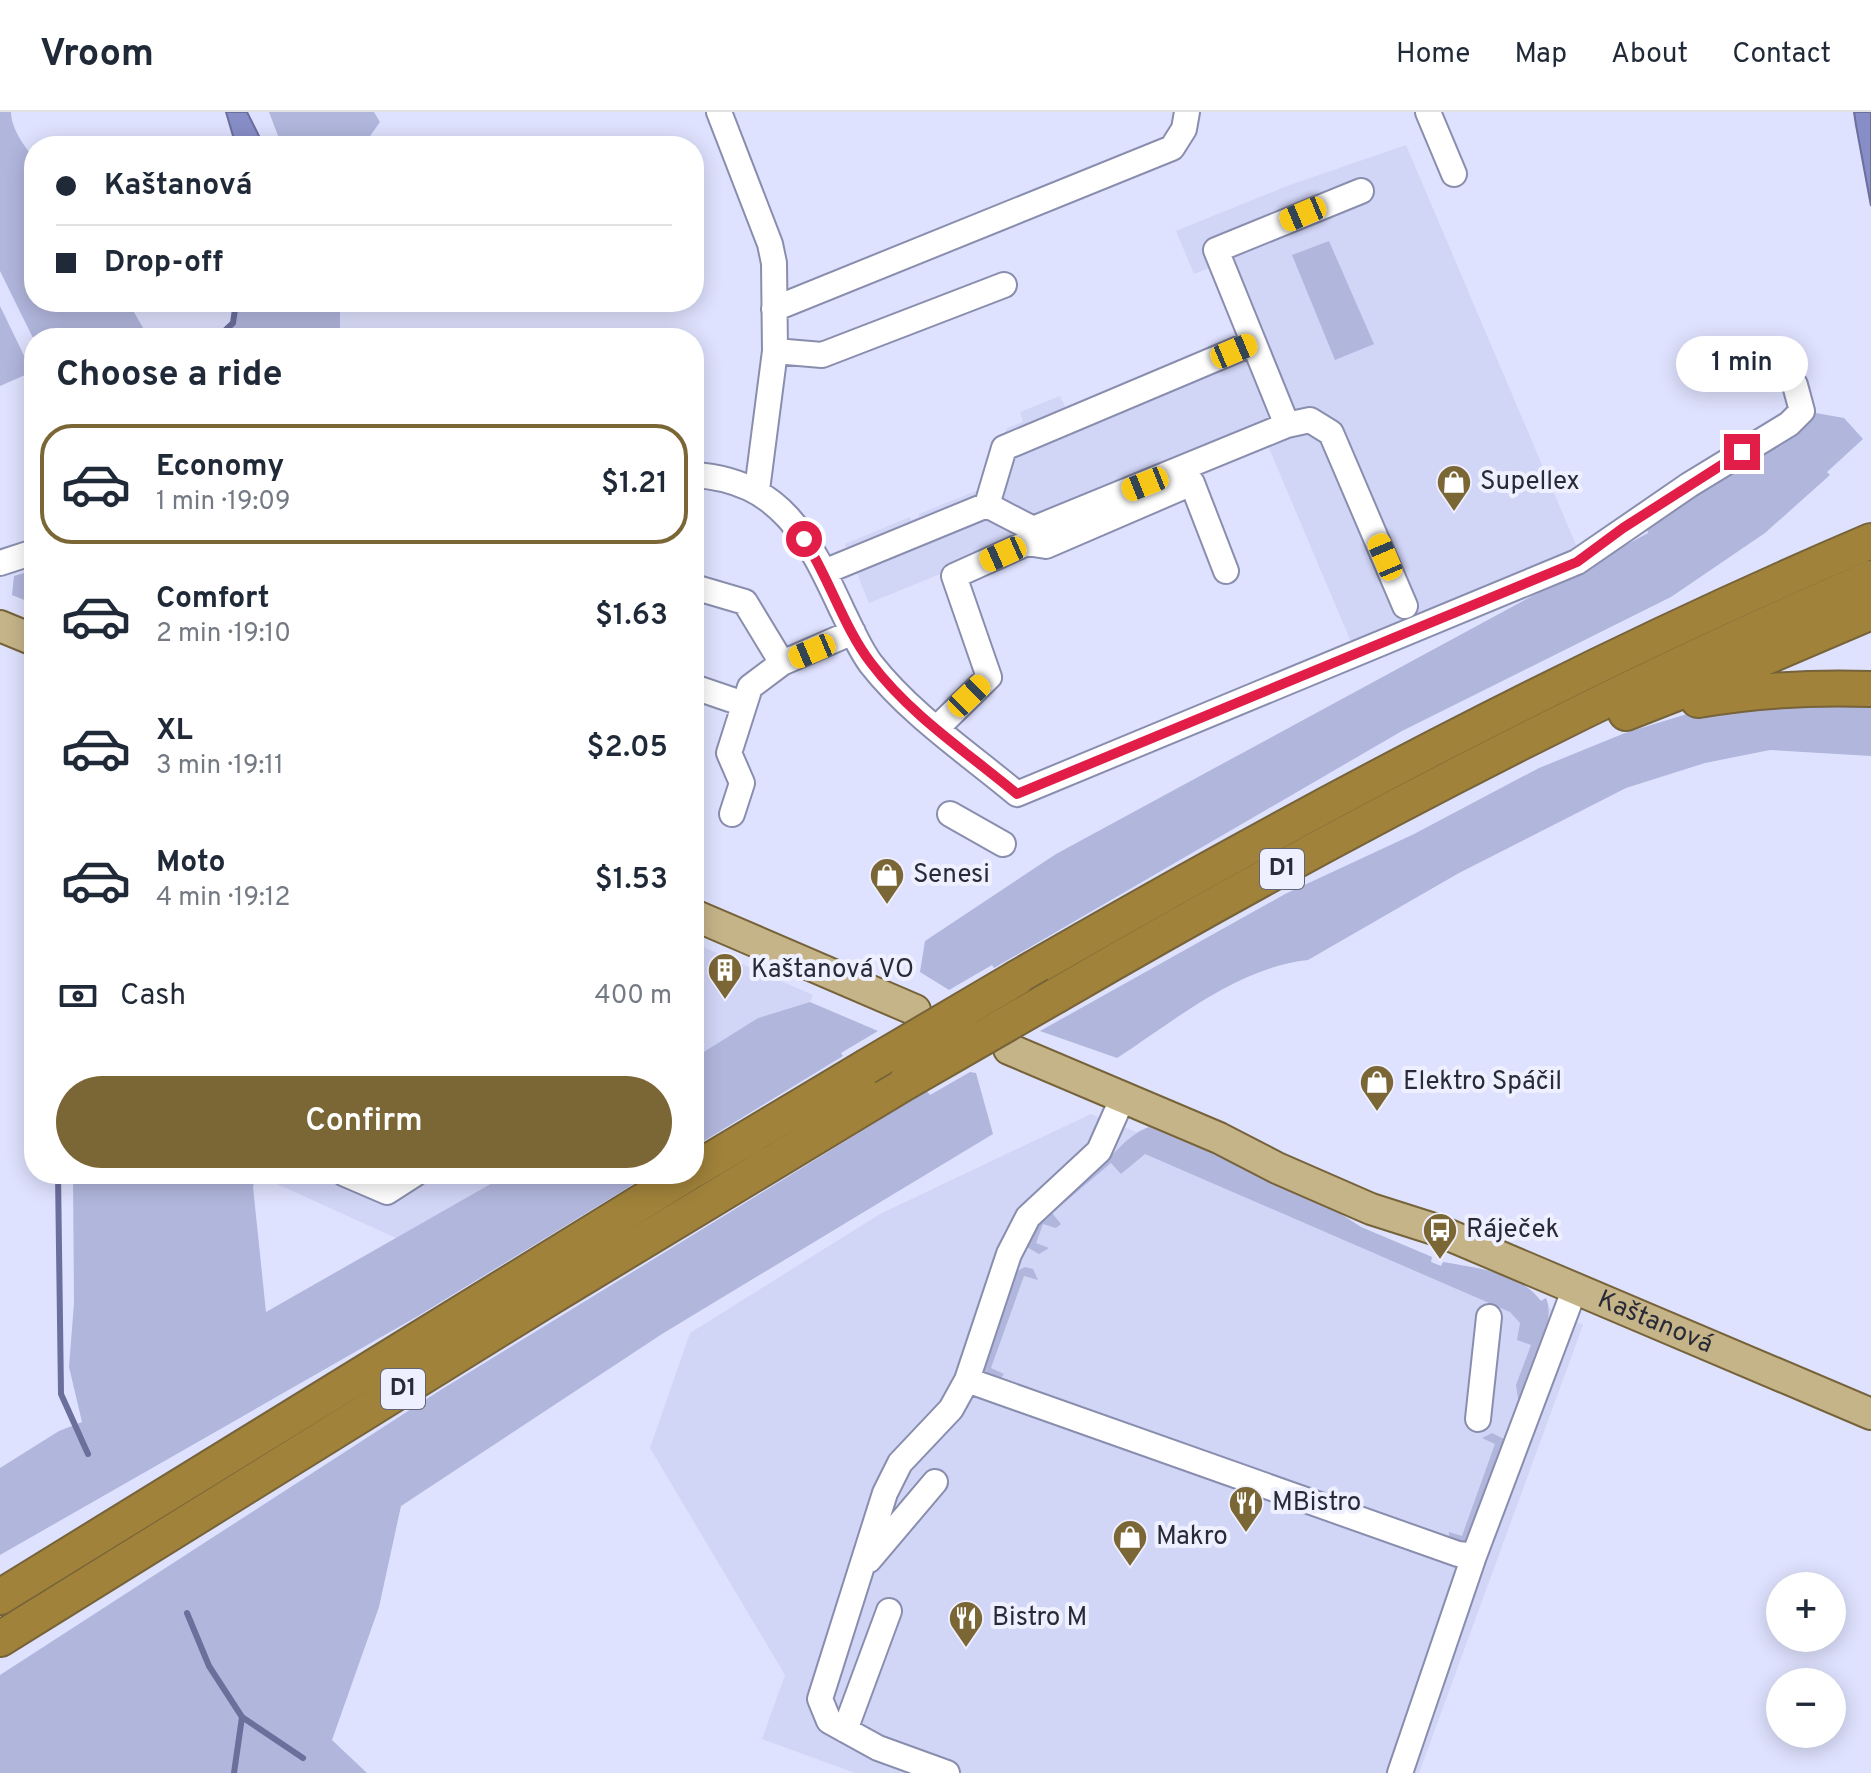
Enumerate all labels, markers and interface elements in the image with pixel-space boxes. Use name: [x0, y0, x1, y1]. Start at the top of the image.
text: Vroom: [40, 31, 154, 80]
text: Home: [1396, 37, 1470, 73]
text: Map: [1514, 37, 1567, 73]
text: About: [1611, 37, 1688, 73]
text: Contact: [1732, 37, 1831, 73]
text: Kaštanová: [104, 168, 252, 205]
car: [1276, 194, 1330, 234]
text: Drop-off: [104, 245, 223, 282]
car: [1207, 331, 1261, 371]
callout: 1 min: [1676, 336, 1808, 392]
text: 1 min: [1711, 347, 1773, 380]
text: Choose a ride: [56, 353, 282, 399]
route end: [1724, 434, 1760, 470]
icon: car: [60, 448, 132, 520]
text: Economy: [156, 449, 284, 486]
shop icon: Supellex: [1435, 463, 1473, 513]
car: [1118, 464, 1172, 504]
text: $1.21: [601, 466, 668, 503]
place label: Supellex: [1480, 466, 1580, 499]
text: 1 min · 19:09: [156, 486, 291, 519]
route start: [786, 521, 822, 557]
car: [1365, 530, 1405, 584]
car: [976, 533, 1030, 575]
icon: car: [60, 580, 132, 652]
text: Comfort: [156, 581, 269, 618]
text: $1.63: [595, 598, 668, 635]
text: 2 min · 19:10: [156, 618, 291, 651]
car: [785, 631, 839, 671]
car: [943, 671, 995, 721]
icon: car: [60, 712, 132, 784]
text: XL: [156, 713, 193, 750]
text: $2.05: [587, 730, 668, 767]
text: 3 min · 19:11: [156, 750, 284, 783]
icon: car: [60, 844, 132, 916]
text: Moto: [156, 845, 226, 882]
road number: D1: [1260, 849, 1304, 889]
shop icon: Senesi: [868, 856, 906, 906]
place label: Senesi: [913, 859, 990, 892]
text: $1.53: [595, 862, 668, 899]
text: 4 min · 19:12: [156, 882, 290, 915]
building icon: Kaštanová VO: [706, 951, 744, 1001]
place label: Kaštanová VO: [751, 954, 914, 987]
icon: cash: [56, 974, 100, 1018]
text: Cash: [120, 978, 186, 1015]
text: 400 m: [595, 980, 672, 1013]
shop icon: Elektro Spáčil: [1358, 1063, 1396, 1113]
place label: Elektro Spáčil: [1403, 1066, 1562, 1099]
button: Confirm: [56, 1076, 672, 1168]
bus stop icon: Ráječek: [1421, 1211, 1459, 1261]
place label: Ráječek: [1466, 1214, 1559, 1247]
street label: Kaštanová: [1592, 1283, 1718, 1362]
road number: D1: [381, 1369, 425, 1409]
restaurant icon: MBistro: [1227, 1484, 1265, 1534]
place label: MBistro: [1272, 1487, 1361, 1520]
shop icon: Makro: [1111, 1518, 1149, 1568]
place label: Makro: [1156, 1521, 1228, 1554]
map controls: [1766, 1572, 1846, 1748]
button: +: [1766, 1572, 1846, 1652]
restaurant icon: Bistro M: [947, 1599, 985, 1649]
place label: Bistro M: [992, 1602, 1087, 1635]
button: −: [1766, 1668, 1846, 1748]

